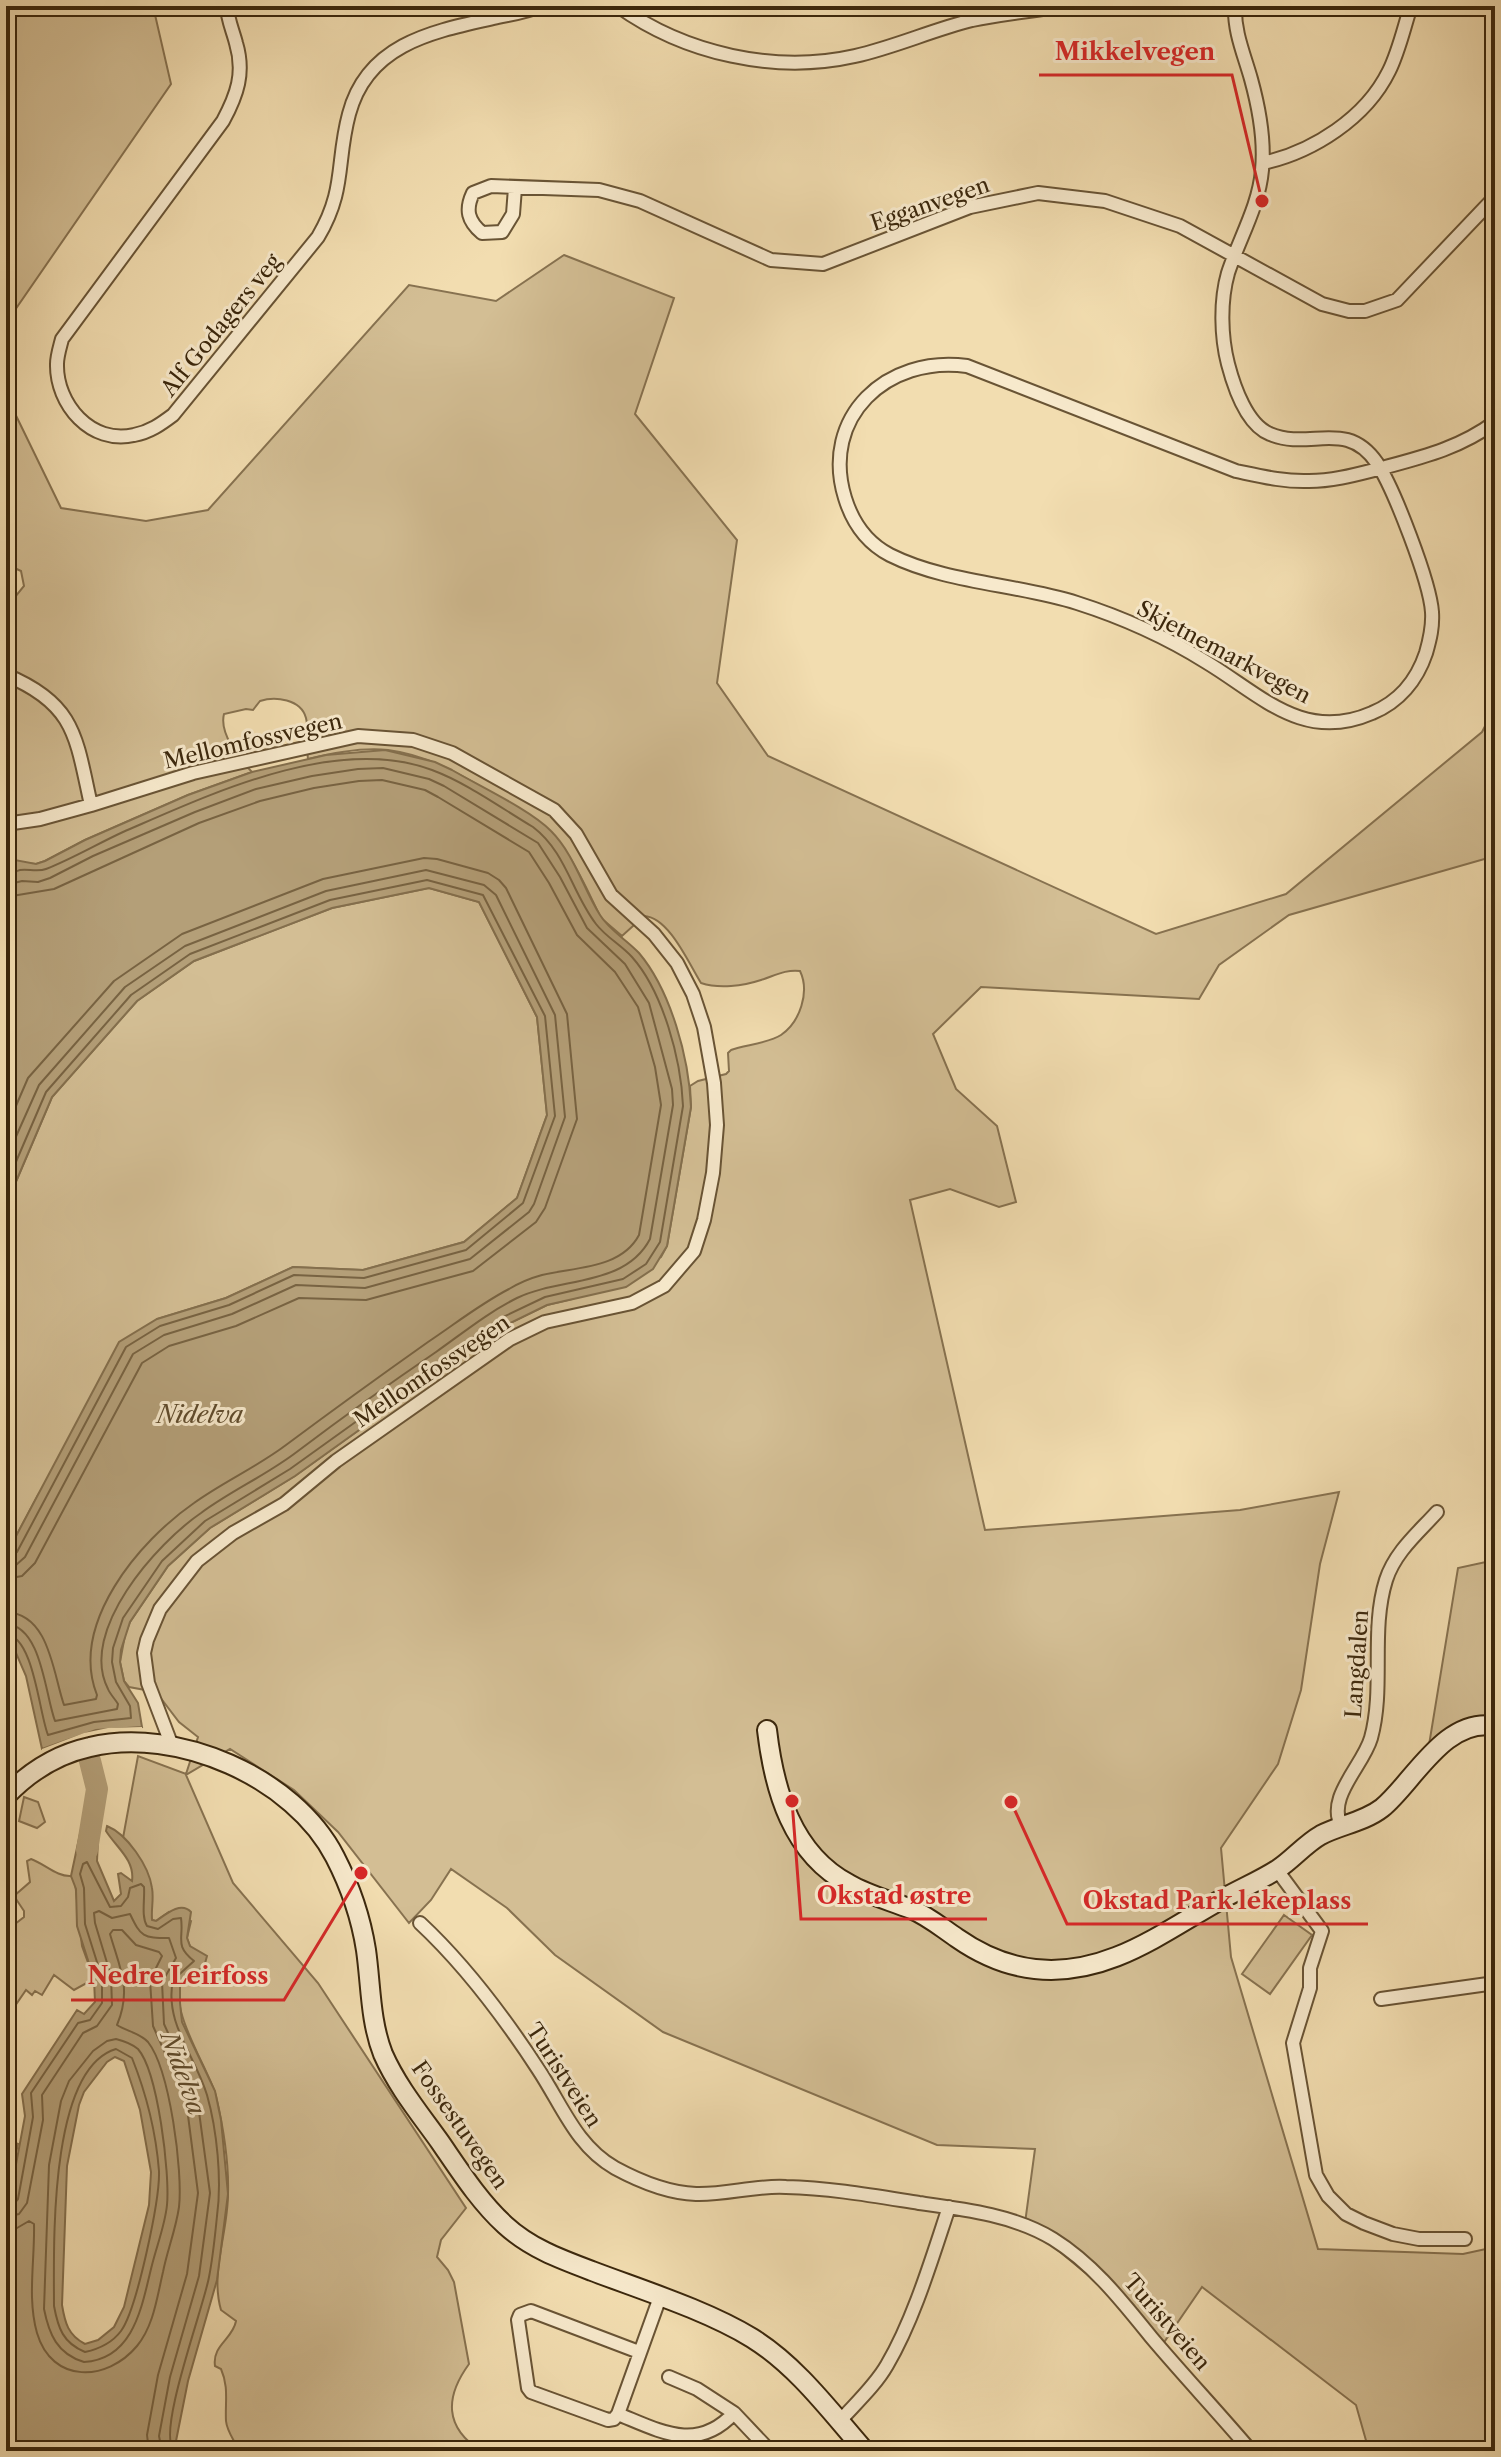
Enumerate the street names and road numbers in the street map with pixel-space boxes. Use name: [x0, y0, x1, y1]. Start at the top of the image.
street label: Egganvegen: [867, 171, 993, 237]
street label: Alf Godagers veg: [155, 248, 287, 403]
street label: Skjetnemarkvegen: [1132, 595, 1316, 709]
street label: Mellomfossvegen: [161, 707, 345, 775]
street label: Mellomfossvegen: [349, 1309, 515, 1433]
street label: Langdalen: [1340, 1609, 1374, 1719]
street label: Turistveien: [520, 2018, 608, 2132]
street label: Fossestuvegen: [406, 2056, 514, 2194]
street label: Turistveien: [1118, 2268, 1216, 2376]

